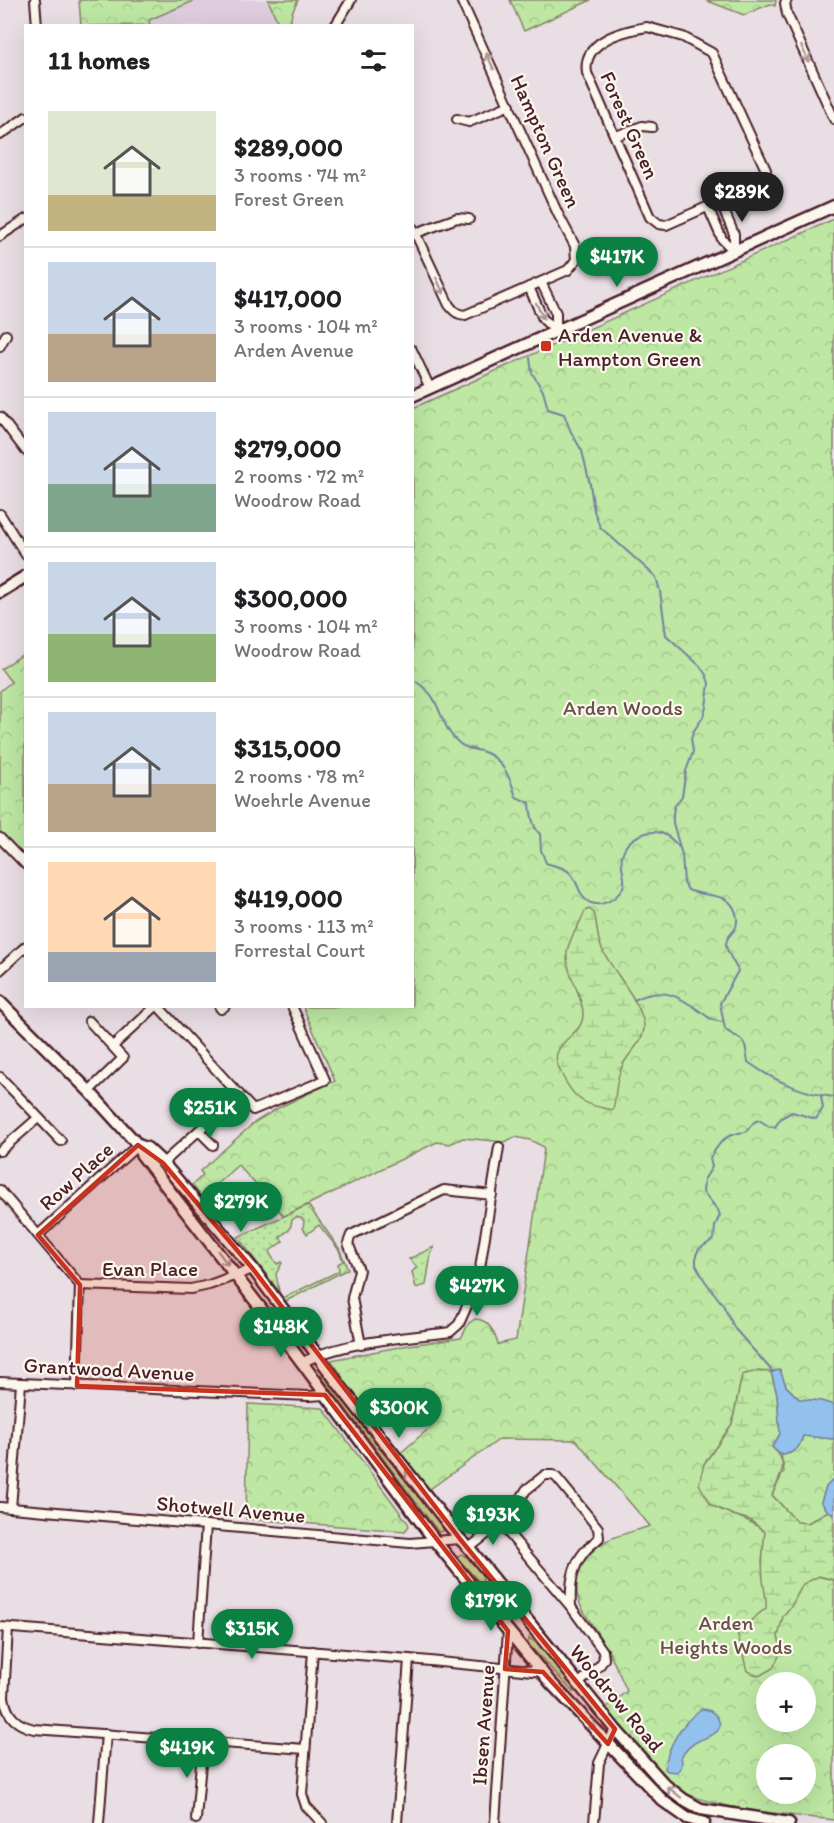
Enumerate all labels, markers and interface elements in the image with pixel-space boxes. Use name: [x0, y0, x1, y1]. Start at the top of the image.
text: 11 homes: [48, 44, 150, 76]
icon: filters: [357, 44, 390, 77]
one-way arrow: [800, 45, 811, 63]
one-way arrow: [484, 52, 495, 70]
street label: Forest Green: [595, 67, 665, 183]
street label: Hampton Green: [505, 71, 587, 212]
text: $289,000: [234, 131, 343, 163]
icon: home: [96, 135, 168, 207]
text: 3 rooms · 74 m²: [234, 163, 366, 187]
pin: $289K: [700, 172, 784, 223]
text: $289K: [715, 179, 769, 203]
text: Forest Green: [234, 187, 344, 211]
pin: $417K: [575, 237, 659, 288]
text: $417K: [590, 244, 644, 268]
one-way arrow: [435, 277, 447, 295]
text: $417,000: [234, 282, 342, 314]
icon: home: [96, 286, 168, 358]
one-way arrow: [535, 301, 547, 319]
text: 3 rooms · 104 m²: [234, 314, 378, 338]
place label: Arden Avenue & Hampton Green: [558, 322, 702, 371]
text: Arden Avenue: [234, 338, 354, 362]
marker: Arden Avenue & Hampton Green: [539, 339, 553, 353]
text: $279,000: [234, 432, 342, 464]
icon: home: [96, 436, 168, 508]
text: 2 rooms · 72 m²: [234, 464, 364, 488]
text: Woodrow Road: [234, 488, 361, 512]
text: $300,000: [234, 582, 348, 614]
icon: home: [96, 586, 168, 658]
text: 3 rooms · 104 m²: [234, 614, 378, 638]
text: Woodrow Road: [234, 638, 361, 662]
park label: Arden Woods: [563, 695, 683, 720]
text: $315,000: [234, 732, 341, 764]
icon: home: [96, 736, 168, 808]
text: 2 rooms · 78 m²: [234, 764, 365, 788]
text: Woehrle Avenue: [234, 788, 371, 812]
text: $419,000: [234, 882, 343, 914]
icon: home: [96, 886, 168, 958]
text: 3 rooms · 113 m²: [234, 914, 374, 938]
text: Forrestal Court: [234, 938, 365, 962]
pin: $251K: [168, 1088, 252, 1139]
text: $251K: [183, 1095, 237, 1119]
street label: Row Place: [34, 1136, 118, 1216]
pin: $279K: [199, 1182, 283, 1233]
text: $279K: [214, 1189, 268, 1213]
one-way arrow: [217, 1250, 230, 1266]
street label: Evan Place: [102, 1256, 198, 1281]
pin: $427K: [435, 1266, 519, 1317]
text: $427K: [449, 1273, 505, 1297]
pin: $148K: [239, 1307, 323, 1358]
text: $148K: [253, 1314, 309, 1338]
street label: Grantwood Avenue: [23, 1352, 195, 1386]
pin: $300K: [357, 1388, 441, 1439]
text: $300K: [370, 1395, 428, 1419]
one-way arrow: [404, 1469, 417, 1485]
street label: Shotwell Avenue: [156, 1490, 306, 1528]
pin: $193K: [451, 1495, 535, 1546]
text: $193K: [466, 1502, 520, 1526]
pin: $179K: [449, 1581, 533, 1632]
text: $179K: [465, 1588, 517, 1612]
pin: $315K: [210, 1609, 294, 1660]
park label: Arden Heights Woods: [660, 1610, 792, 1659]
text: $315K: [225, 1616, 279, 1640]
street label: Woodrow Road: [565, 1639, 670, 1757]
street label: Ibsen Avenue: [466, 1664, 500, 1786]
map controls: [756, 1672, 816, 1804]
button: +: [756, 1672, 816, 1732]
one-way arrow: [582, 1716, 596, 1731]
pin: $419K: [145, 1728, 229, 1779]
text: $419K: [160, 1735, 214, 1759]
button: −: [756, 1744, 816, 1804]
one-way arrow: [666, 1786, 682, 1799]

